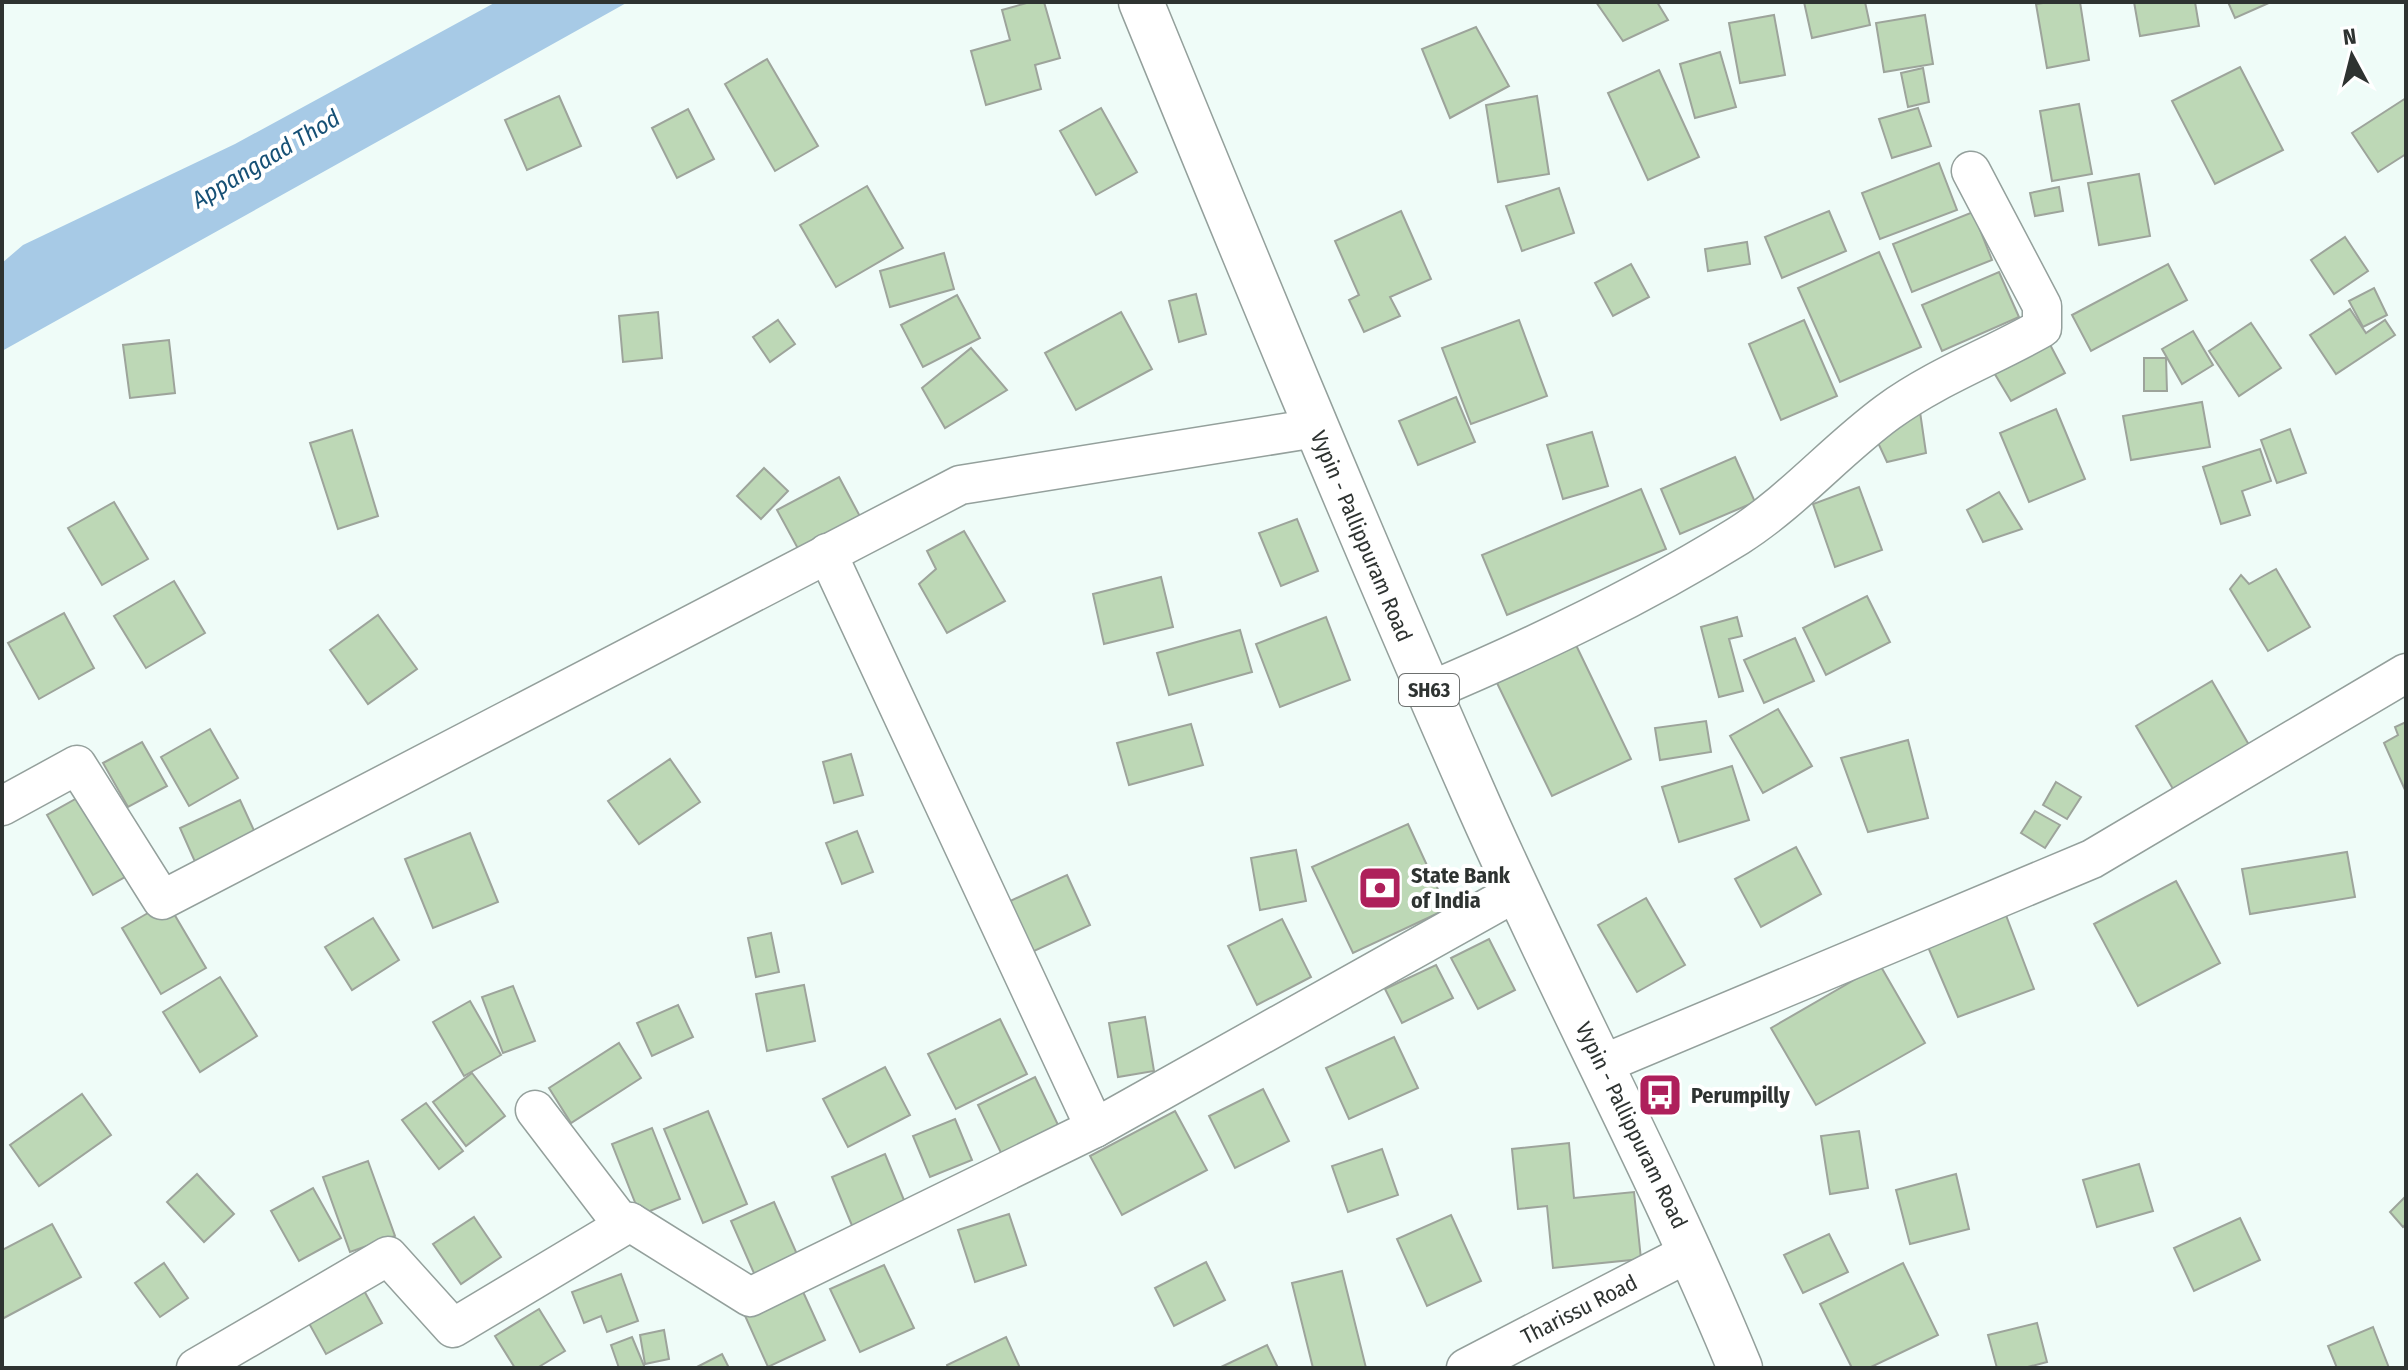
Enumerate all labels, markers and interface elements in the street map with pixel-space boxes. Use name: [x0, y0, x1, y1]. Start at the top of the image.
north arrow: [2312, 16, 2392, 96]
text: N: [2341, 22, 2358, 51]
water label: Appangaad Thod: [186, 104, 345, 215]
street label: Vypin - Pallippuram Road: [1305, 427, 1418, 646]
road number: SH63: [1399, 674, 1459, 706]
place label: State Bank of India: [1411, 862, 1511, 914]
bank icon: State Bank of India: [1356, 864, 1404, 912]
street label: Vypin - Pallippuram Road: [1570, 1017, 1693, 1233]
bus stop icon: Perumpilly: [1636, 1071, 1684, 1119]
place label: Perumpilly: [1691, 1082, 1790, 1109]
street label: Tharissu Road: [1517, 1269, 1642, 1350]

